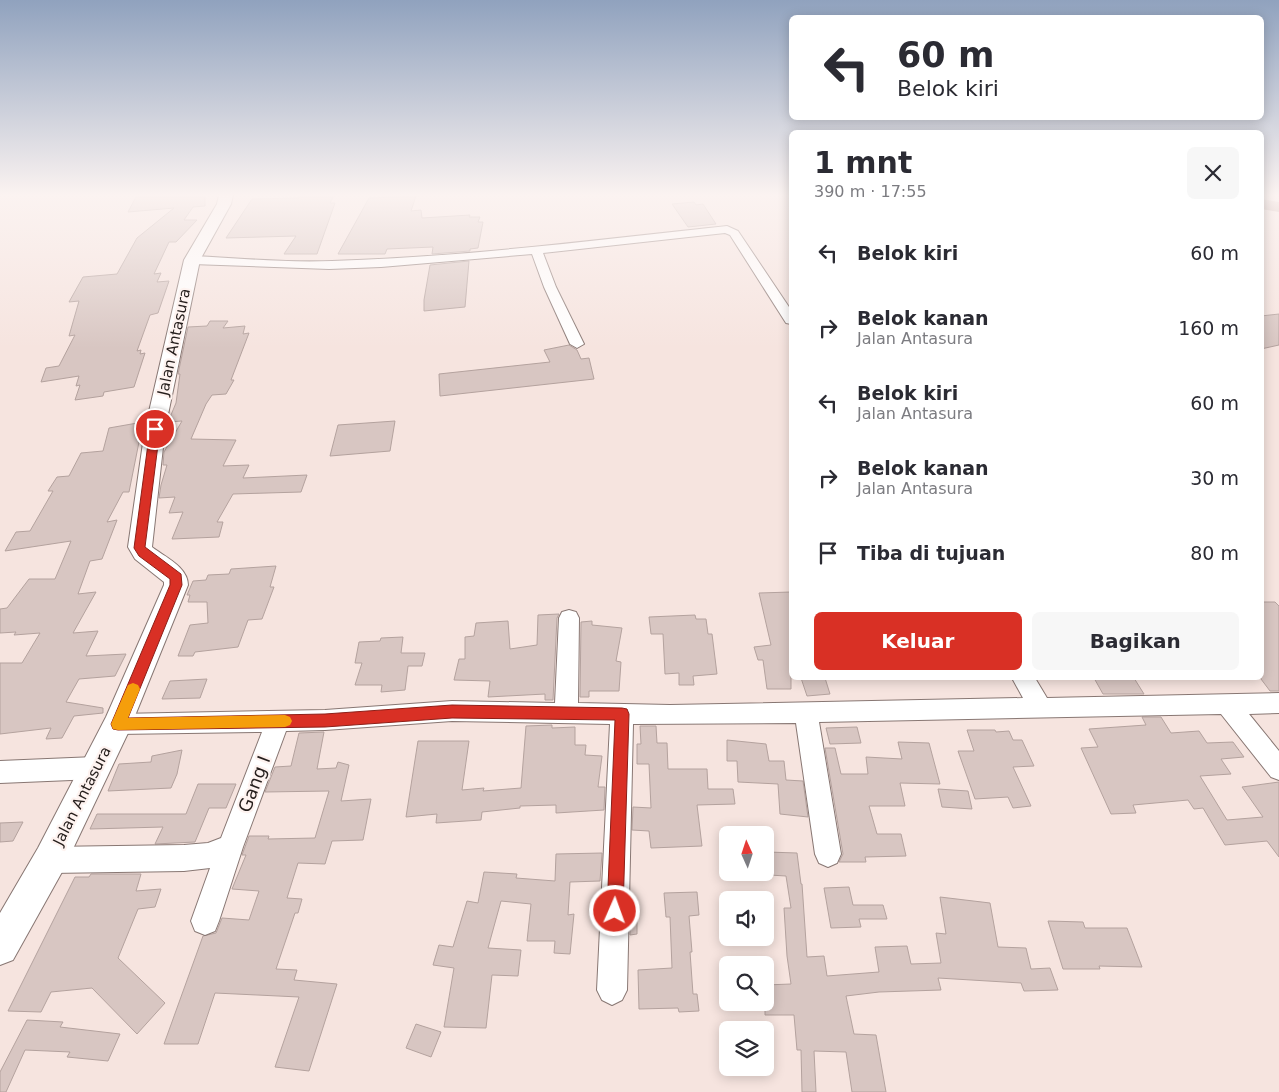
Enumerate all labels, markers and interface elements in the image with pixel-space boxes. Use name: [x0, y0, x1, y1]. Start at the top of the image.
icon: left: [814, 35, 879, 100]
text: 60 m: [897, 35, 994, 75]
text: Belok kiri: [897, 76, 999, 101]
text: 1 mnt: [814, 145, 912, 180]
button: close: [1187, 147, 1239, 199]
text: 390 m · 17:55: [814, 182, 927, 201]
icon: left: [814, 239, 842, 267]
text: Belok kiri: [857, 242, 958, 264]
text: 60 m: [1190, 242, 1239, 264]
street label: Jalan Antasura: [154, 287, 194, 398]
text: Belok kanan: [857, 307, 989, 329]
icon: right: [814, 314, 842, 342]
text: 160 m: [1178, 317, 1239, 339]
text: Jalan Antasura: [857, 329, 973, 348]
text: Belok kiri: [857, 382, 958, 404]
icon: left: [814, 389, 842, 417]
text: 60 m: [1190, 392, 1239, 414]
text: Jalan Antasura: [857, 404, 973, 423]
pin: [134, 408, 176, 450]
icon: arrive: [141, 415, 169, 443]
text: Belok kanan: [857, 457, 989, 479]
icon: right: [814, 464, 842, 492]
text: 30 m: [1190, 467, 1239, 489]
text: Jalan Antasura: [857, 479, 973, 498]
icon: arrive: [814, 539, 842, 567]
text: Tiba di tujuan: [857, 542, 1005, 564]
text: 80 m: [1190, 542, 1239, 564]
button: Keluar: [814, 612, 1022, 670]
button: Bagikan: [1032, 612, 1239, 670]
street label: Jalan Antasura: [49, 743, 115, 849]
street label: Gang I: [234, 753, 274, 815]
north arrow: [719, 826, 774, 881]
map controls: [719, 826, 774, 1076]
position arrow: [588, 884, 640, 936]
button: sound: [719, 891, 774, 946]
button: search: [719, 956, 774, 1011]
button: layers: [719, 1021, 774, 1076]

